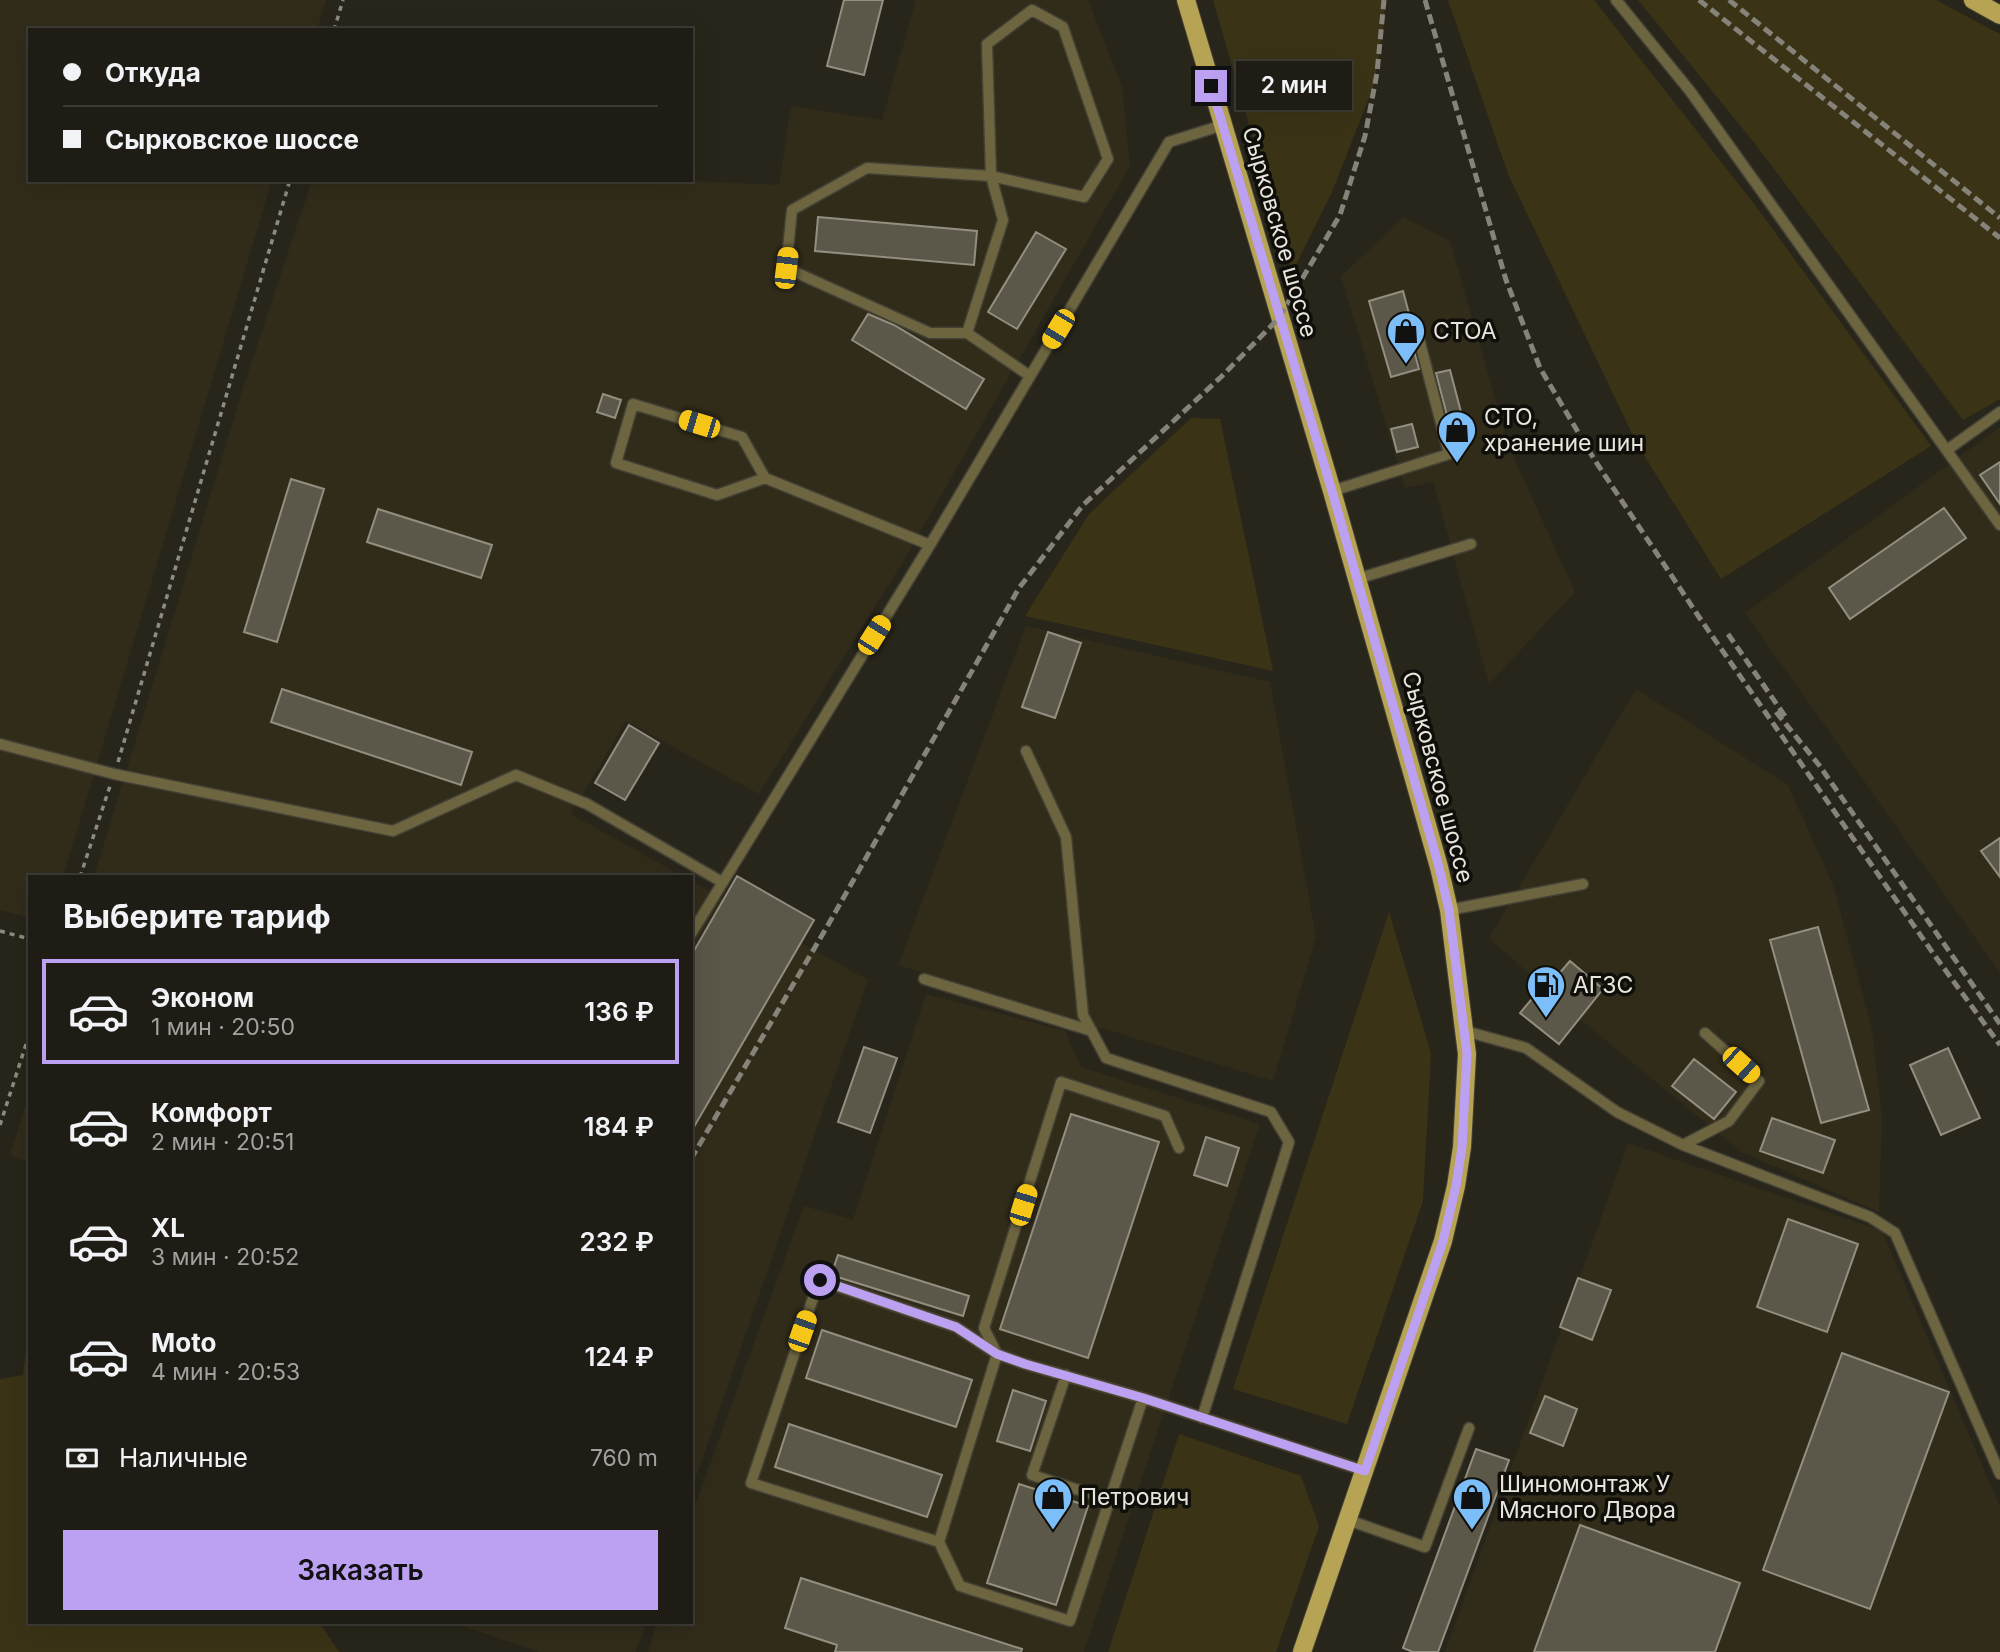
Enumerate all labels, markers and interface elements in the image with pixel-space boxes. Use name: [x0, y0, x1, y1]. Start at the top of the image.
text: Откуда: [105, 57, 201, 88]
callout: 2 мин: [1236, 62, 1351, 110]
route end: [1195, 70, 1227, 102]
text: 2 мин: [1261, 71, 1327, 99]
text: Сырковское шоссе: [105, 124, 359, 155]
street label: Сырковское шоссе: [1237, 124, 1323, 340]
car: [774, 246, 799, 290]
car: [1039, 306, 1078, 352]
shop icon: СТОА: [1385, 310, 1427, 365]
place label: СТОА: [1433, 317, 1497, 345]
place label: СТО, хранение шин: [1484, 403, 1644, 457]
car: [676, 408, 723, 440]
shop icon: СТО, хранение шин: [1436, 409, 1478, 464]
car: [854, 612, 895, 658]
street label: Сырковское шоссе: [1396, 668, 1480, 886]
text: Выберите тариф: [63, 897, 331, 936]
fuel station icon: АГЗС: [1525, 964, 1567, 1019]
place label: АГЗС: [1573, 971, 1633, 999]
icon: car: [67, 980, 130, 1043]
text: Эконом: [151, 982, 254, 1013]
text: 136 ₽: [584, 996, 654, 1027]
text: 1 мин · 20:50: [151, 1013, 295, 1041]
car: [1719, 1043, 1764, 1087]
icon: car: [67, 1095, 130, 1158]
text: Комфорт: [151, 1097, 272, 1128]
text: 184 ₽: [584, 1111, 654, 1142]
text: 2 мин · 20:51: [151, 1128, 294, 1156]
car: [1007, 1182, 1040, 1228]
icon: car: [67, 1210, 130, 1273]
text: XL: [151, 1212, 185, 1243]
text: 232 ₽: [580, 1226, 654, 1257]
text: 3 мин · 20:52: [151, 1243, 299, 1271]
route start: [804, 1264, 836, 1296]
car: [786, 1308, 819, 1354]
icon: car: [67, 1325, 130, 1388]
text: Moto: [151, 1327, 216, 1358]
text: 124 ₽: [584, 1341, 654, 1372]
text: 4 мин · 20:53: [151, 1358, 300, 1386]
icon: cash: [63, 1439, 101, 1477]
text: Наличные: [119, 1442, 248, 1473]
text: 760 m: [590, 1444, 658, 1472]
place label: Шиномонтаж У Мясного Двора: [1499, 1470, 1676, 1524]
shop icon: Петрович: [1032, 1476, 1074, 1531]
shop icon: Шиномонтаж У Мясного Двора: [1451, 1476, 1493, 1531]
place label: Петрович: [1080, 1483, 1189, 1511]
button: Заказать: [63, 1530, 658, 1610]

